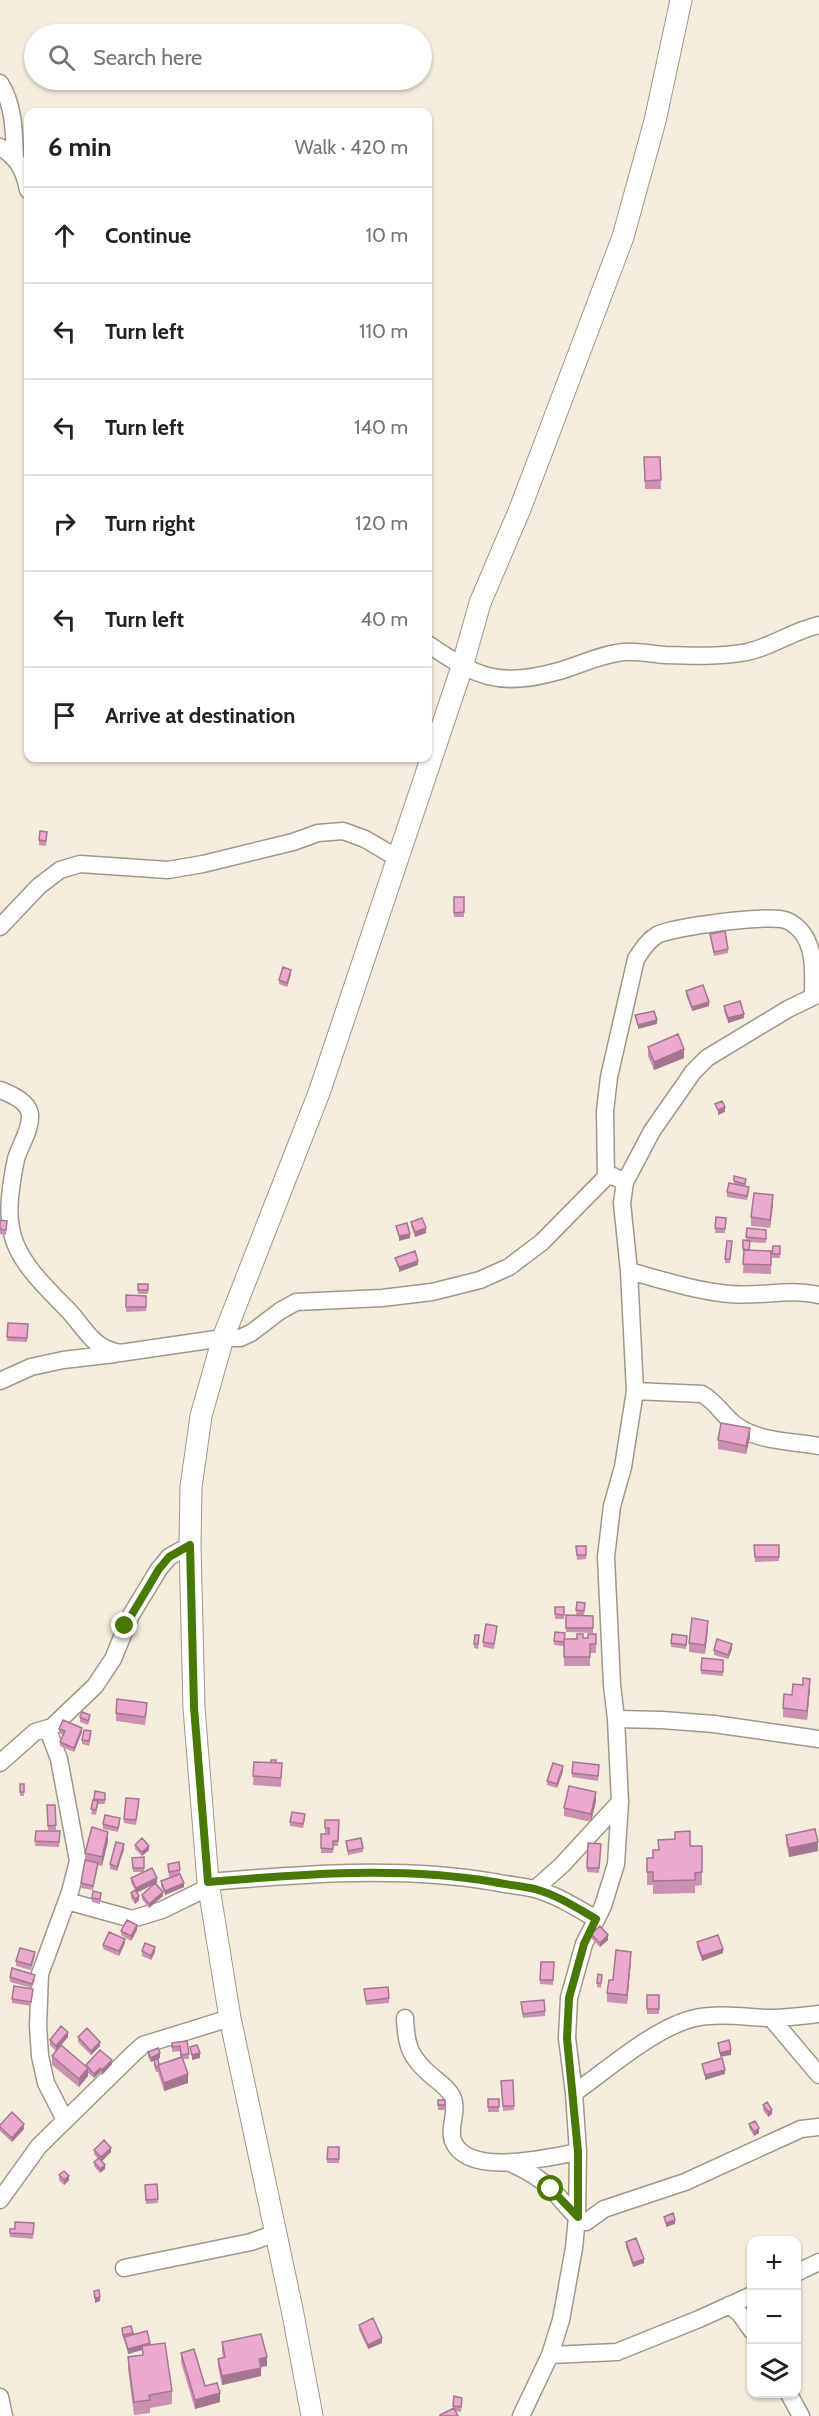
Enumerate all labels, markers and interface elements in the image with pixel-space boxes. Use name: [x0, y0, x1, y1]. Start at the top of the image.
search box: [24, 24, 432, 90]
icon: search: [45, 41, 78, 74]
text: Search here: [93, 44, 202, 71]
text: 6 min: [48, 131, 112, 163]
text: Walk · 420 m: [295, 135, 408, 159]
icon: ahead: [48, 219, 81, 252]
text: Continue: [105, 222, 191, 249]
text: 10 m: [365, 223, 408, 247]
icon: left: [48, 315, 81, 348]
text: Turn left: [105, 318, 184, 345]
text: 110 m: [359, 319, 408, 343]
icon: left: [48, 411, 81, 444]
text: Turn left: [105, 414, 184, 441]
text: 140 m: [354, 415, 408, 439]
icon: right: [48, 507, 81, 540]
text: Turn right: [105, 510, 195, 537]
text: 120 m: [355, 511, 408, 535]
icon: left: [48, 603, 81, 636]
text: Turn left: [105, 606, 184, 633]
text: 40 m: [360, 607, 408, 631]
icon: arrive: [48, 699, 81, 732]
text: Arrive at destination: [105, 702, 295, 729]
route end: [111, 1612, 137, 1638]
route start: [537, 2175, 563, 2201]
map controls: [747, 2236, 801, 2398]
button: +: [747, 2236, 801, 2290]
button: −: [747, 2290, 801, 2344]
button: layers: [747, 2344, 801, 2398]

